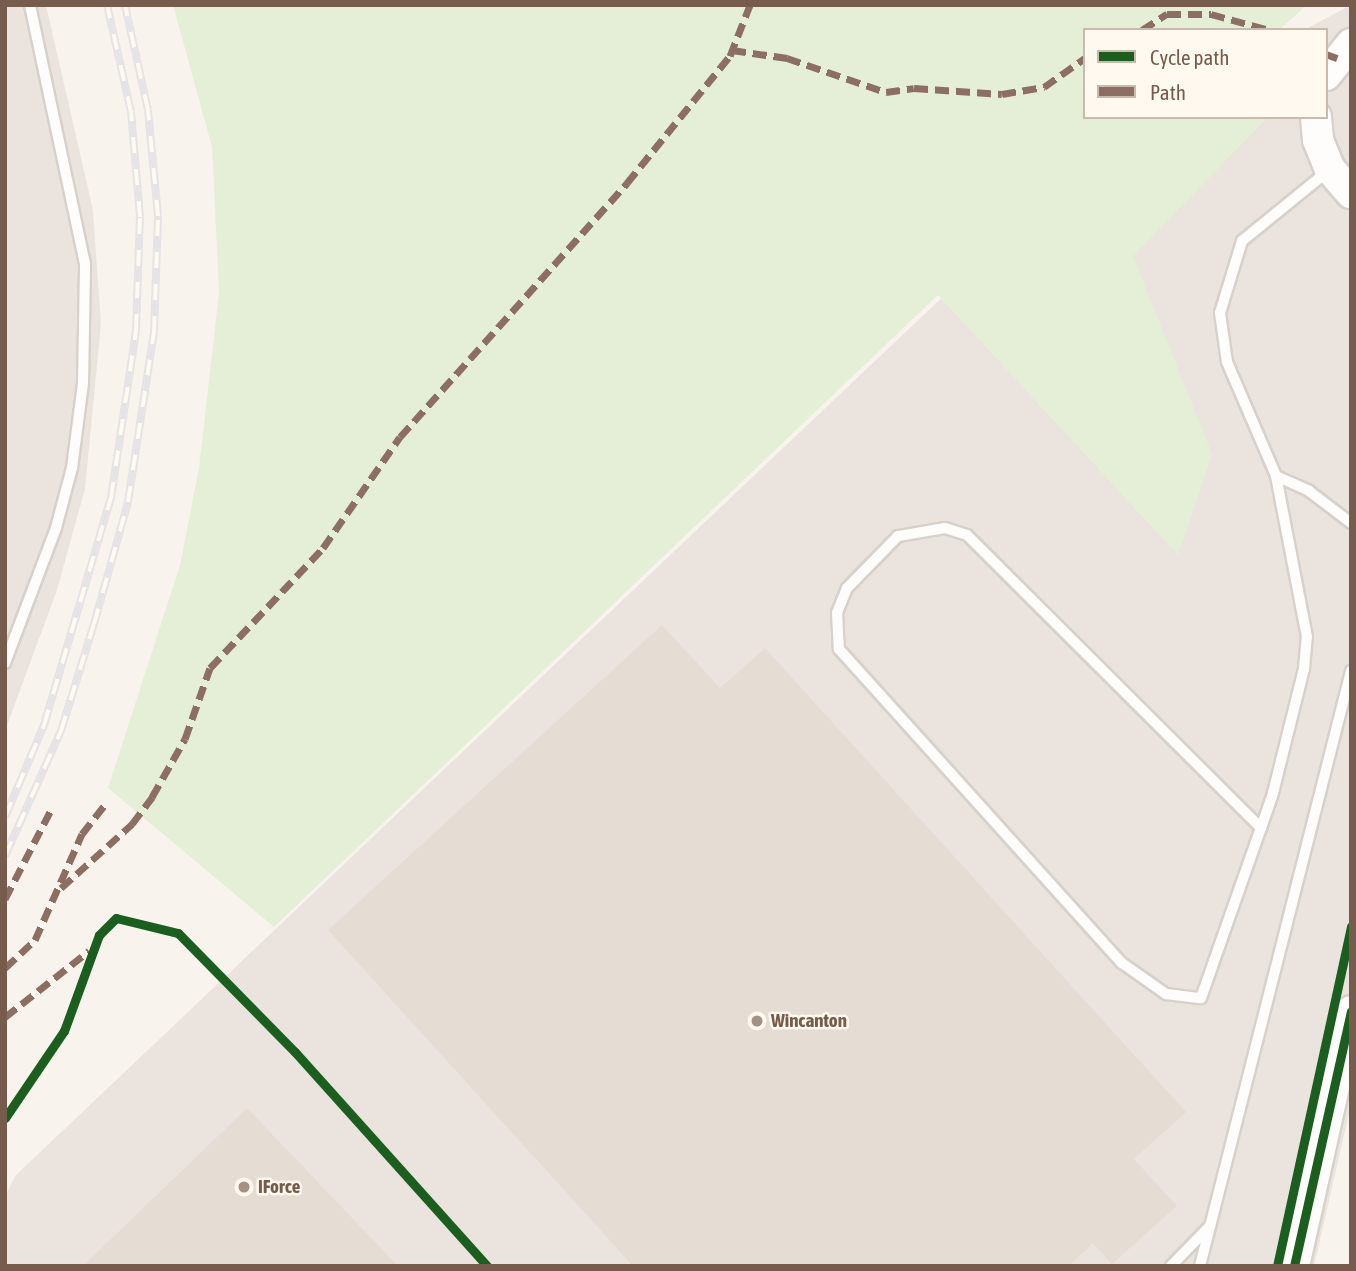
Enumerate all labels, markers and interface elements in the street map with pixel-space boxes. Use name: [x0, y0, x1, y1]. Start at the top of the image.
legend: [1083, 28, 1328, 119]
text: Cycle path: [1150, 45, 1229, 69]
text: Path: [1150, 80, 1186, 104]
place label: Wincanton: [771, 1010, 847, 1032]
marker: Wincanton: [749, 1013, 765, 1029]
place label: IForce: [258, 1176, 300, 1198]
marker: IForce: [236, 1179, 252, 1195]

